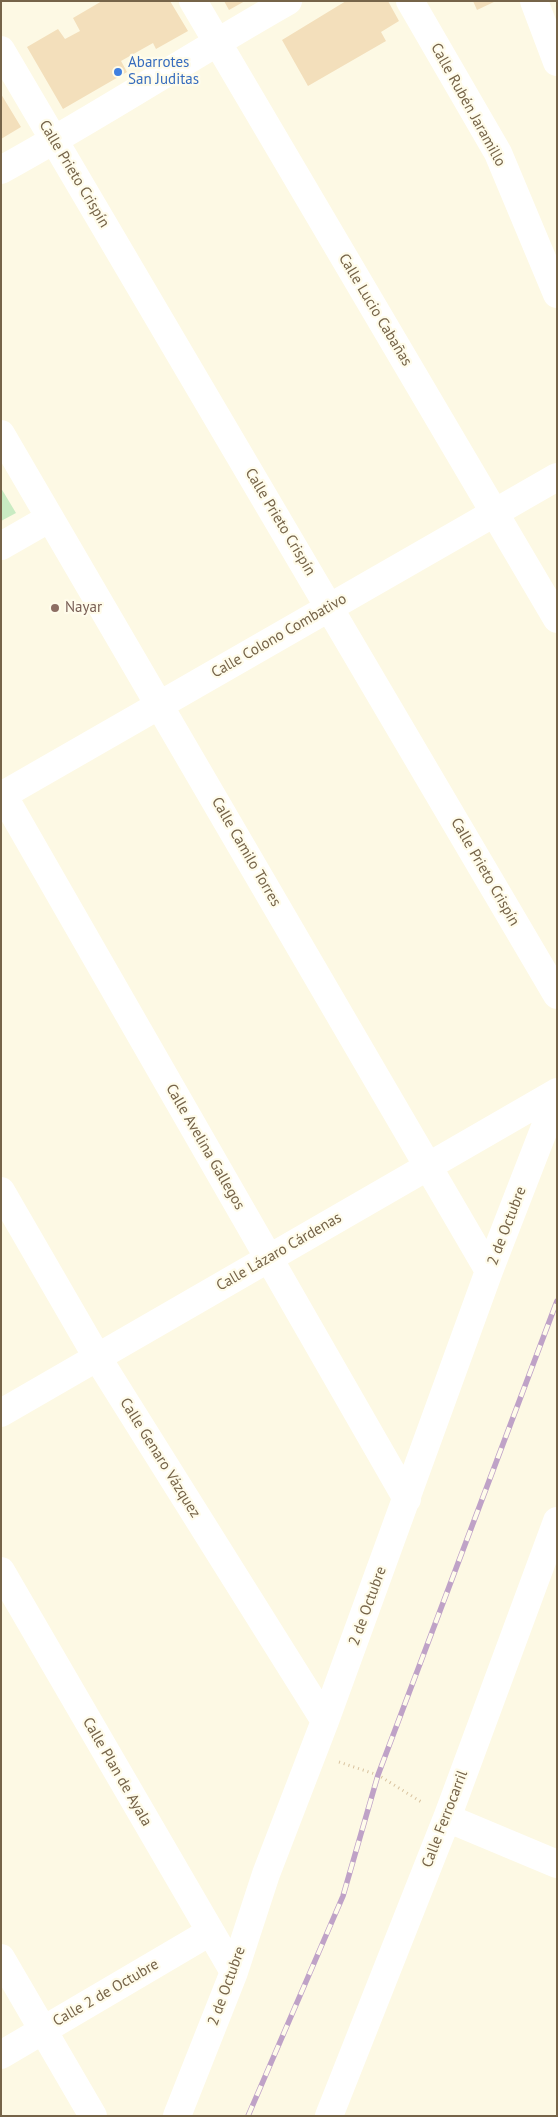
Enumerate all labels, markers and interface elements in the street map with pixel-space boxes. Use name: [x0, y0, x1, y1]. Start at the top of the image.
street label: Calle Rubén Jaramillo: [427, 40, 509, 170]
place label: Abarrotes San Juditas: [128, 54, 199, 89]
marker: Abarrotes San Juditas: [112, 66, 124, 78]
street label: Calle Prieto Crispín: [35, 117, 113, 231]
street label: Calle Lucio Cabañas: [334, 251, 416, 369]
street label: Calle Prieto Crispín: [241, 465, 319, 579]
street label: Calle Colono Combativo: [208, 590, 350, 682]
place label: Nayar: [65, 599, 102, 617]
marker: Nayar: [49, 602, 61, 614]
street label: Calle Camilo Torres: [207, 794, 285, 910]
street label: Calle Prieto Crispín: [447, 815, 523, 929]
street label: Calle Avelina Gallegos: [162, 1081, 248, 1213]
street label: 2 de Octubre: [484, 1184, 530, 1268]
street label: Calle Lázaro Cárdenas: [213, 1209, 345, 1295]
street label: Calle Genaro Vázquez: [116, 1395, 204, 1521]
street label: 2 de Octubre: [345, 1564, 391, 1648]
street label: Calle Plan de Ayala: [79, 1714, 155, 1830]
street label: Calle Ferrocarril: [418, 1768, 472, 1870]
street label: 2 de Octubre: [204, 1944, 250, 2028]
street label: Calle 2 de Octubre: [50, 1955, 162, 2031]

